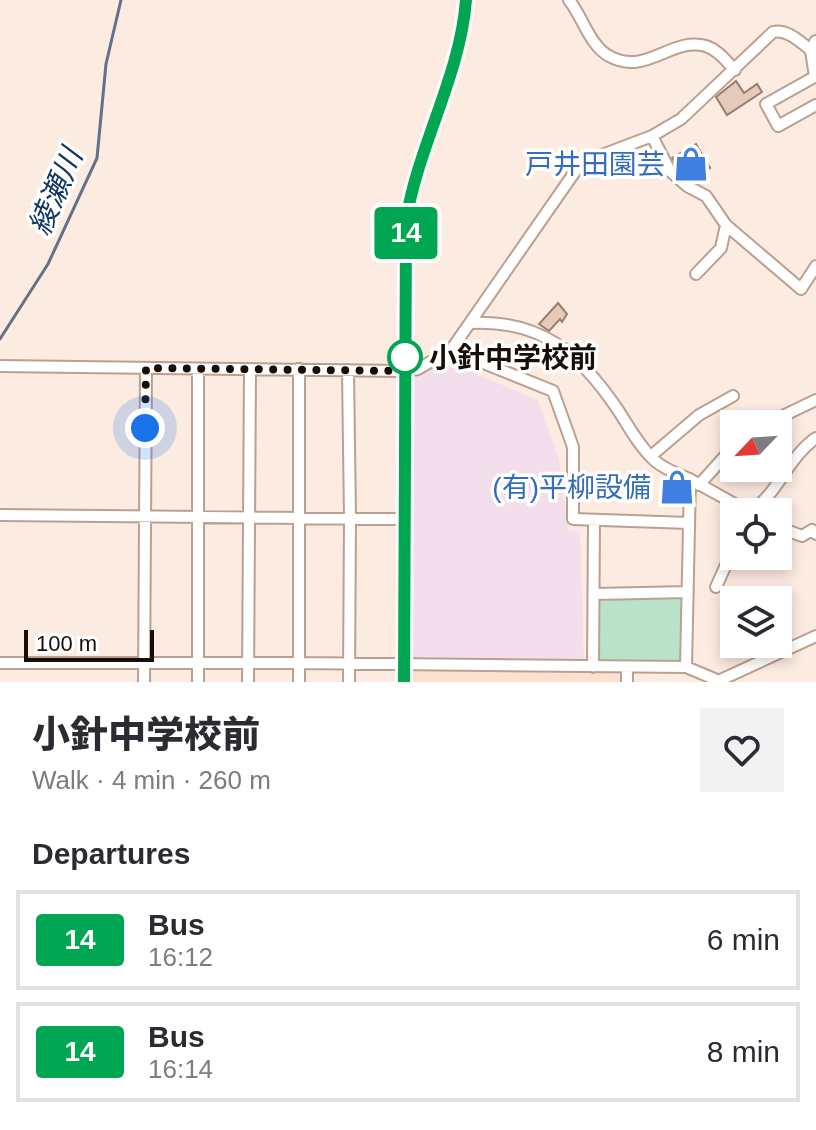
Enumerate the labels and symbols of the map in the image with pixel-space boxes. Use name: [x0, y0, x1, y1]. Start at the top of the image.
water label: 綾瀬川: [23, 141, 89, 240]
shop icon: 戸井田園芸: [672, 145, 710, 183]
place label: 戸井田園芸: [525, 149, 665, 180]
line badge: 14: [370, 207, 442, 259]
marker: 小針中学校前: [388, 340, 422, 374]
place label: 小針中学校前: [429, 342, 597, 373]
your location: [125, 408, 165, 448]
north arrow: [720, 410, 792, 482]
shop icon: (有)平柳設備: [658, 468, 696, 506]
place label: (有)平柳設備: [492, 472, 651, 503]
scale bar: [24, 626, 154, 662]

